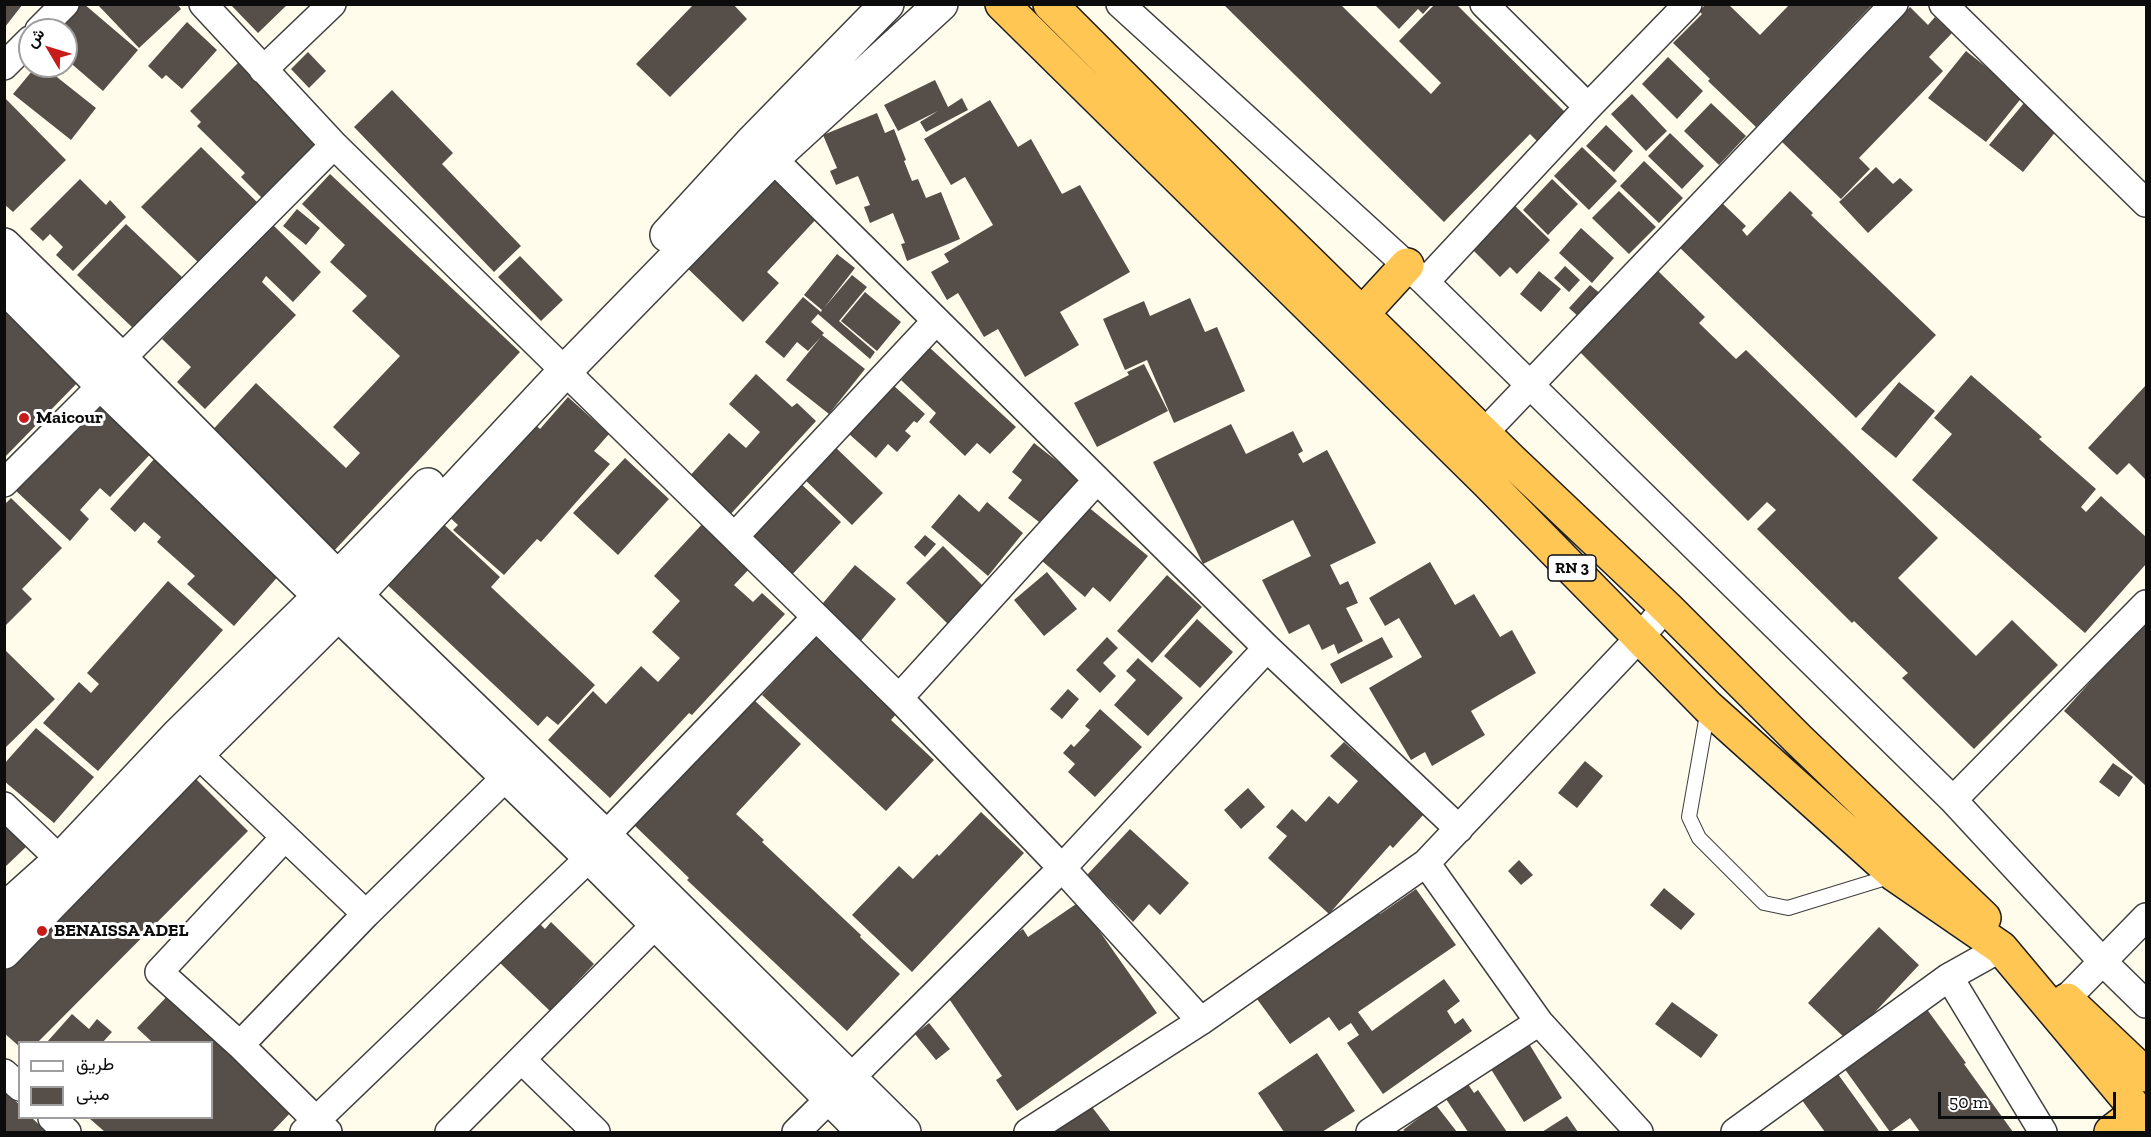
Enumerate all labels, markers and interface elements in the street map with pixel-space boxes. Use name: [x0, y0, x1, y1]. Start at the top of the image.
north arrow: [18, 18, 78, 78]
text: ش: [22, 24, 48, 51]
place label: Maicour: [36, 407, 103, 429]
marker: Maicour: [17, 411, 31, 425]
road number: RN 3: [1548, 555, 1596, 581]
place label: BENAISSA ADEL: [54, 920, 189, 942]
marker: BENAISSA ADEL: [35, 924, 49, 938]
legend: [18, 1041, 213, 1119]
text: طريق: [76, 1053, 114, 1075]
scale bar: [1941, 1080, 2120, 1118]
text: مبنى: [76, 1083, 110, 1105]
text: 50 m: [1949, 1091, 1988, 1113]

